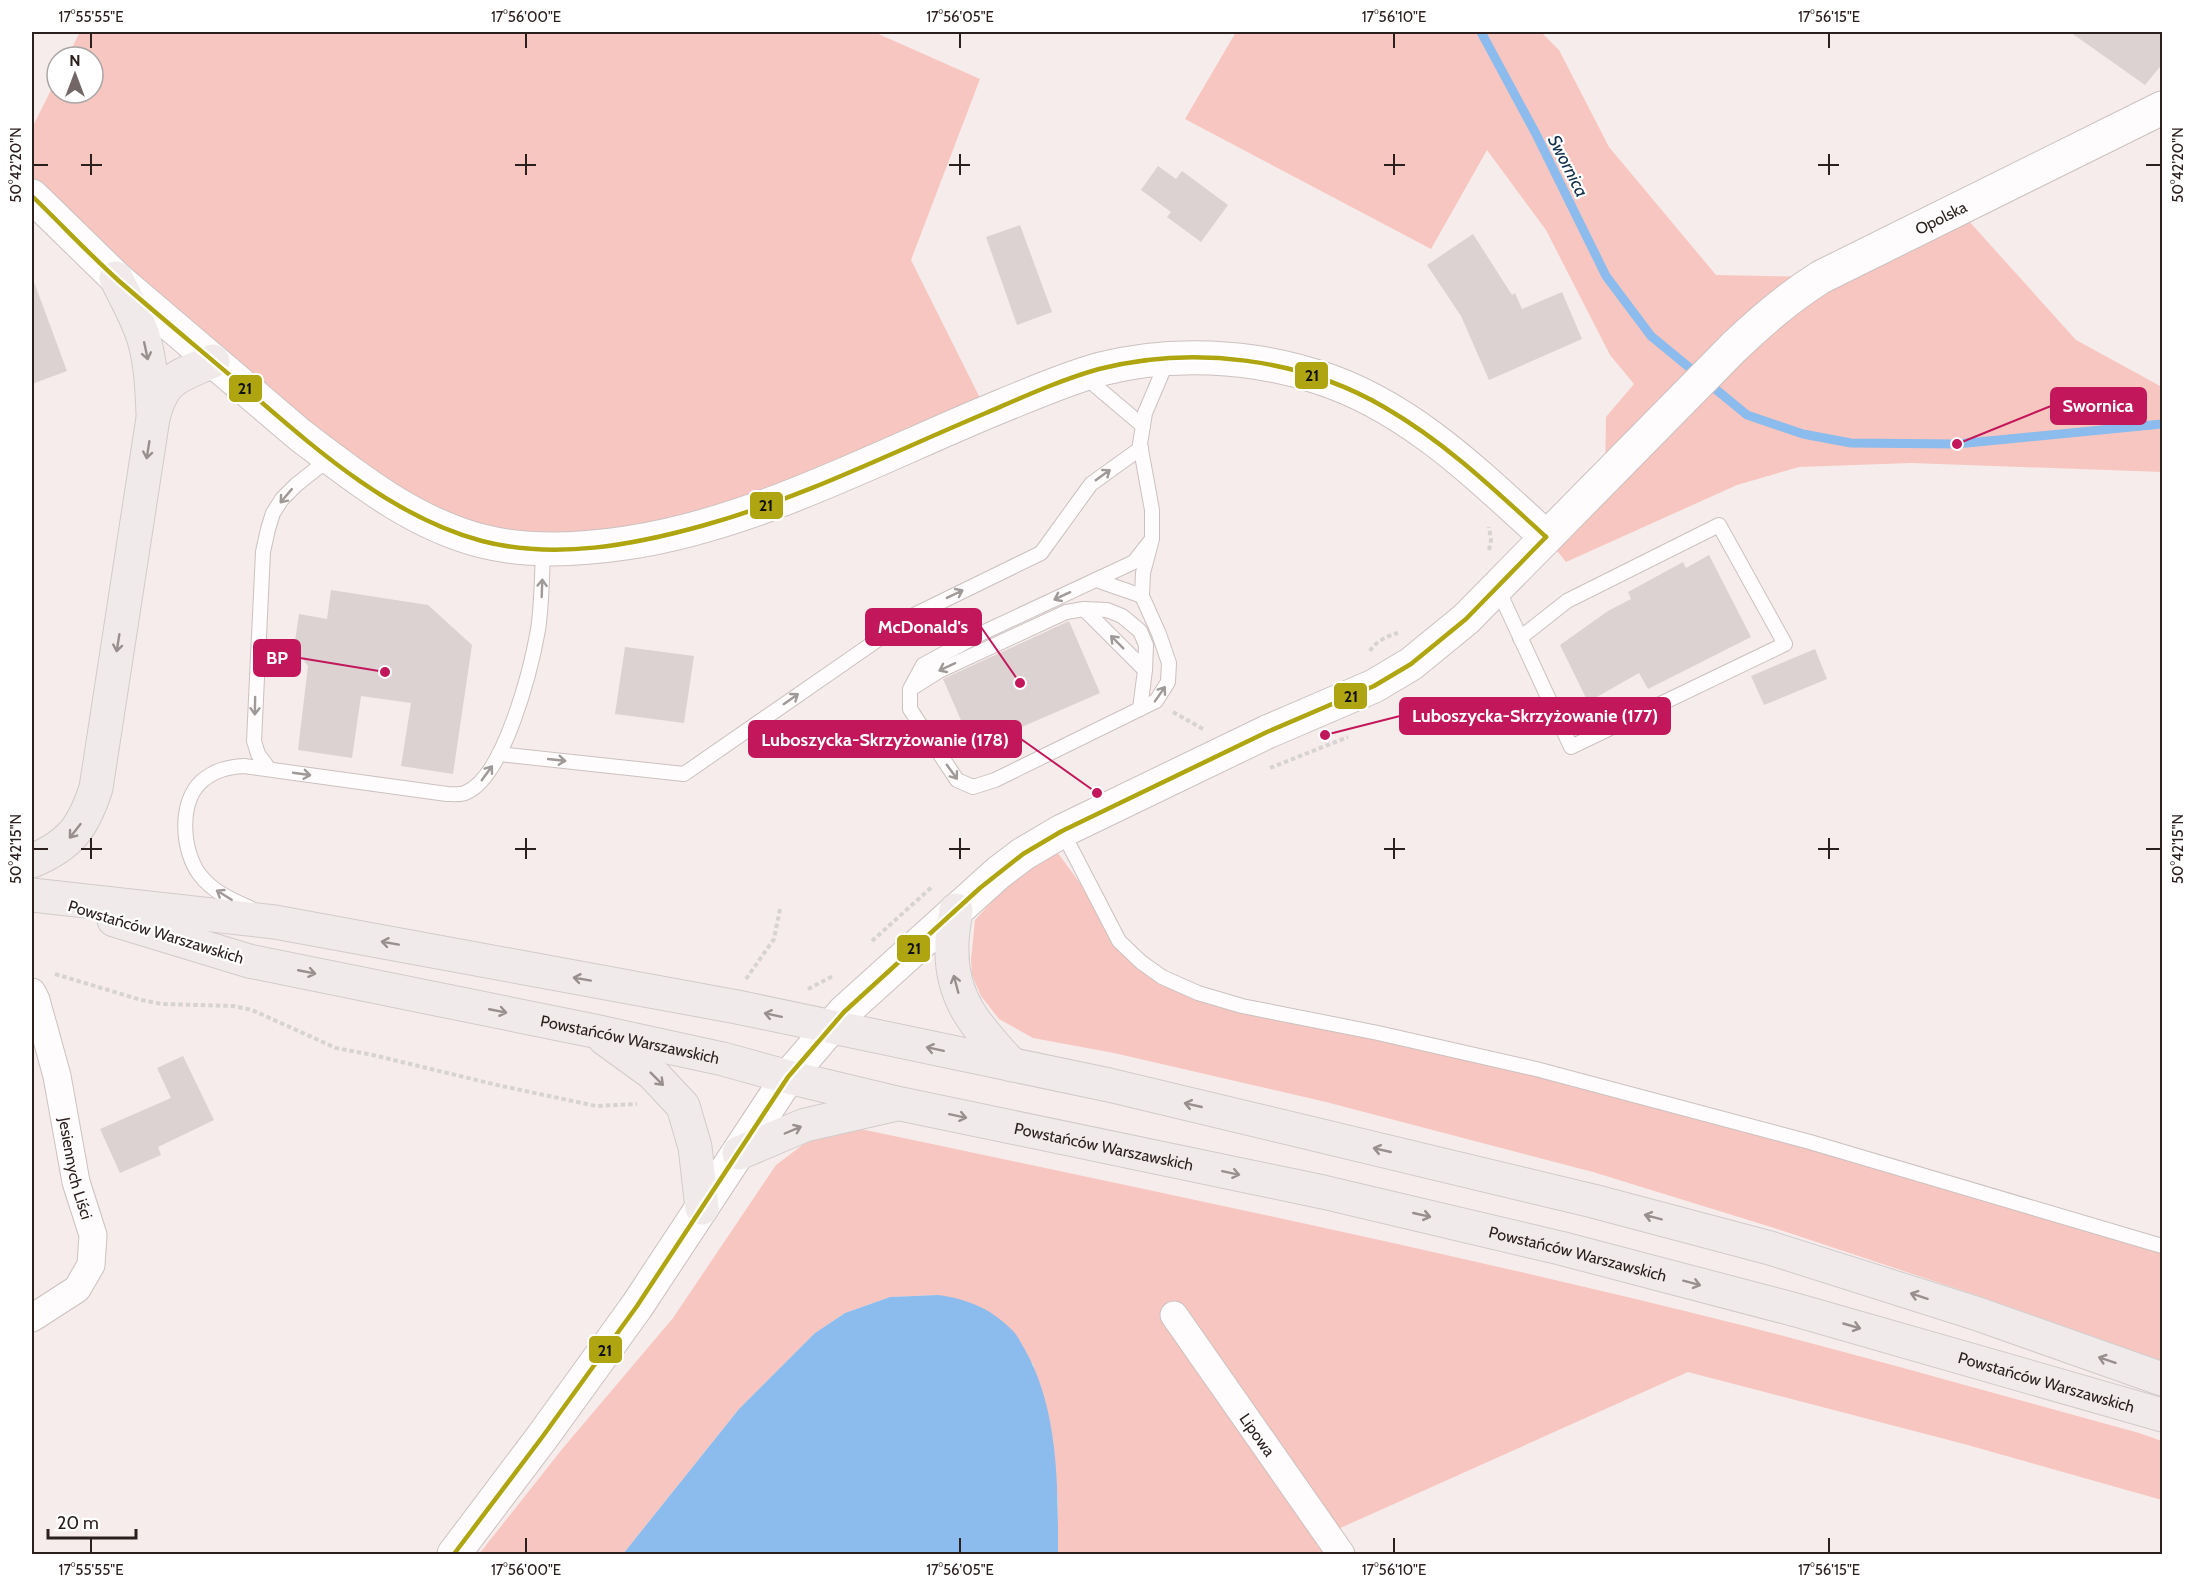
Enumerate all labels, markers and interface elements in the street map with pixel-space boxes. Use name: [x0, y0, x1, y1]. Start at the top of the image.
text: 17°55'55"E: [59, 8, 123, 26]
text: 17°56'00"E: [491, 8, 561, 26]
text: 17°56'05"E: [926, 8, 994, 26]
text: 17°56'10"E: [1362, 8, 1426, 26]
text: 17°56'15"E: [1798, 8, 1860, 26]
north arrow: [45, 45, 105, 105]
text: N: [69, 51, 81, 70]
text: 50°42'20"N: [7, 127, 25, 203]
text: 50°42'20"N: [2169, 127, 2187, 203]
water label: Swornica: [1543, 131, 1593, 201]
street label: Opolska: [1912, 197, 1970, 238]
one-way arrow: [141, 341, 153, 360]
line badge: 21: [1294, 361, 1329, 390]
text: 21: [1305, 366, 1319, 385]
line badge: 21: [228, 374, 263, 403]
text: 21: [238, 379, 252, 398]
callout: Swornica: [2051, 388, 2146, 424]
text: Swornica: [2063, 395, 2133, 417]
one-way arrow: [142, 440, 153, 460]
one-way arrow: [1095, 469, 1111, 482]
one-way arrow: [279, 488, 293, 503]
line badge: 21: [749, 491, 784, 520]
text: 21: [759, 496, 773, 515]
one-way arrow: [536, 578, 547, 598]
one-way arrow: [946, 588, 964, 600]
one-way arrow: [1054, 590, 1072, 602]
callout: McDonald's: [866, 609, 981, 645]
text: McDonald's: [878, 616, 969, 638]
one-way arrow: [112, 633, 123, 653]
one-way arrow: [1109, 634, 1124, 649]
callout: BP: [254, 640, 300, 676]
text: BP: [266, 647, 288, 669]
one-way arrow: [939, 661, 957, 673]
line badge: 21: [1333, 682, 1368, 710]
one-way arrow: [1153, 685, 1166, 702]
text: 21: [1344, 687, 1358, 706]
one-way arrow: [783, 693, 799, 705]
one-way arrow: [249, 695, 260, 715]
callout: Luboszycka-Skrzyżowanie (177): [1400, 698, 1670, 734]
text: Luboszycka-Skrzyżowanie (177): [1412, 705, 1658, 727]
callout: Luboszycka-Skrzyżowanie (178): [749, 721, 1021, 757]
text: Luboszycka-Skrzyżowanie (178): [761, 729, 1009, 751]
one-way arrow: [547, 755, 567, 766]
one-way arrow: [946, 764, 958, 780]
one-way arrow: [481, 765, 493, 781]
one-way arrow: [292, 768, 312, 779]
text: 50°42'15"N: [7, 814, 25, 884]
text: 50°42'15"N: [2169, 814, 2187, 884]
one-way arrow: [68, 823, 81, 839]
one-way arrow: [216, 888, 233, 900]
street label: Powstańców Warszawskich: [66, 896, 246, 968]
line badge: 21: [896, 934, 931, 963]
one-way arrow: [381, 937, 400, 948]
text: 21: [907, 939, 921, 958]
one-way arrow: [296, 967, 316, 978]
one-way arrow: [572, 973, 592, 984]
one-way arrow: [950, 974, 962, 993]
one-way arrow: [488, 1006, 507, 1017]
one-way arrow: [764, 1008, 783, 1020]
street label: Powstańców Warszawskich: [539, 1011, 721, 1067]
one-way arrow: [925, 1043, 945, 1054]
one-way arrow: [650, 1071, 664, 1086]
one-way arrow: [1183, 1098, 1202, 1110]
one-way arrow: [949, 1110, 968, 1122]
street label: Jesiennych Liści: [55, 1115, 97, 1222]
street label: Powstańców Warszawskich: [1012, 1118, 1195, 1174]
one-way arrow: [784, 1124, 802, 1135]
one-way arrow: [1373, 1144, 1392, 1156]
one-way arrow: [1221, 1168, 1241, 1179]
one-way arrow: [1412, 1210, 1431, 1222]
one-way arrow: [1644, 1210, 1663, 1222]
street label: Powstańców Warszawskich: [1487, 1222, 1669, 1285]
one-way arrow: [1683, 1277, 1702, 1289]
one-way arrow: [1910, 1289, 1929, 1300]
one-way arrow: [1842, 1321, 1861, 1332]
line badge: 21: [588, 1335, 623, 1364]
text: 21: [598, 1341, 612, 1360]
street label: Powstańców Warszawskich: [1956, 1348, 2137, 1416]
one-way arrow: [2098, 1353, 2117, 1364]
street label: Lipowa: [1236, 1409, 1279, 1460]
scale bar: [48, 1502, 136, 1540]
text: 20 m: [57, 1512, 99, 1534]
text: 17°55'55"E: [59, 1561, 123, 1579]
text: 17°56'00"E: [491, 1561, 561, 1579]
text: 17°56'05"E: [926, 1561, 994, 1579]
text: 17°56'10"E: [1362, 1561, 1426, 1579]
text: 17°56'15"E: [1798, 1561, 1860, 1579]

